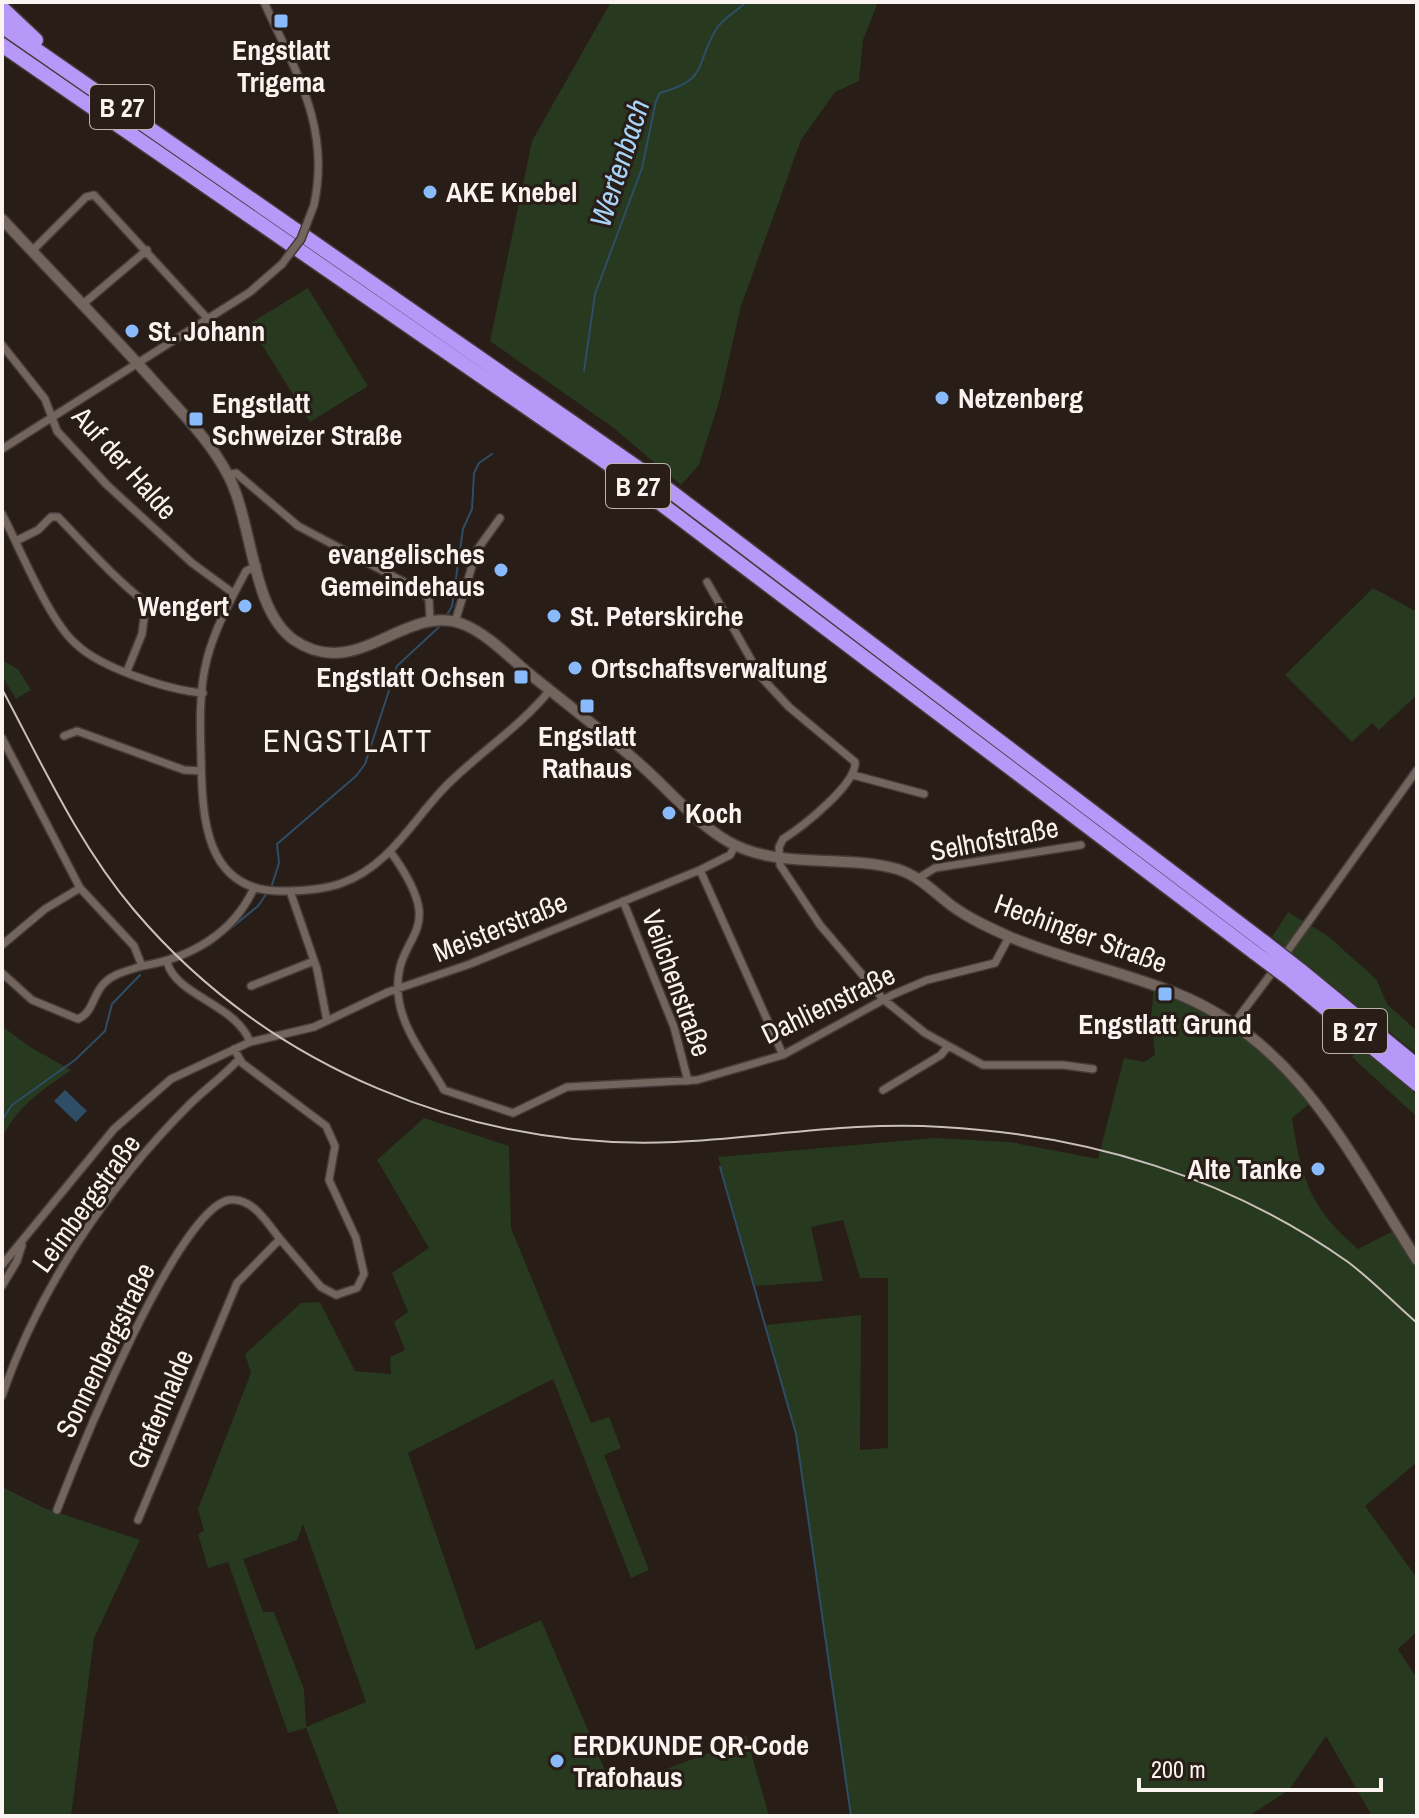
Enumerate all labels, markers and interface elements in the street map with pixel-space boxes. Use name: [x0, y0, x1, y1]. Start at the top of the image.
marker: Engstlatt Trigema: [272, 12, 290, 30]
place label: Engstlatt Trigema: [232, 31, 330, 101]
road number: B 27: [90, 85, 154, 129]
water label: Wertenbach: [580, 94, 658, 232]
place label: AKE Knebel: [446, 173, 577, 211]
marker: AKE Knebel: [421, 183, 439, 201]
place label: St. Johann: [148, 312, 265, 350]
marker: St. Johann: [123, 322, 141, 340]
place label: Netzenberg: [958, 379, 1083, 417]
place label: Engstlatt Schweizer Straße: [212, 384, 402, 454]
marker: Netzenberg: [933, 389, 951, 407]
street label: Auf der Halde: [63, 397, 186, 528]
marker: Engstlatt Schweizer Straße: [187, 410, 205, 428]
road number: B 27: [606, 464, 670, 508]
place label: evangelisches Gemeindehaus: [320, 535, 485, 605]
marker: evangelisches Gemeindehaus: [492, 561, 510, 579]
place label: Wengert: [138, 587, 229, 625]
marker: Wengert: [236, 597, 254, 615]
place label: St. Peterskirche: [570, 597, 744, 635]
marker: St. Peterskirche: [545, 607, 563, 625]
place label: Ortschaftsverwaltung: [591, 649, 827, 687]
place label: Engstlatt Ochsen: [316, 658, 505, 696]
marker: Ortschaftsverwaltung: [566, 659, 584, 677]
marker: Engstlatt Ochsen: [512, 668, 530, 686]
marker: Engstlatt Rathaus: [578, 697, 596, 715]
place label: Engstlatt Rathaus: [538, 717, 636, 787]
district label: ENGSTLATT: [263, 719, 433, 762]
place label: Koch: [685, 794, 742, 832]
marker: Koch: [660, 804, 678, 822]
street label: Selhofstraße: [926, 808, 1062, 870]
street label: Meisterstraße: [427, 883, 573, 971]
street label: Hechinger Straße: [989, 884, 1173, 982]
street label: Veilchenstraße: [633, 905, 721, 1061]
street label: Dahlienstraße: [755, 955, 901, 1053]
marker: Engstlatt Grund: [1156, 985, 1174, 1003]
place label: Engstlatt Grund: [1078, 1005, 1252, 1043]
road number: B 27: [1323, 1009, 1387, 1053]
street label: Leimbergstraße: [23, 1126, 149, 1280]
place label: Alte Tanke: [1188, 1150, 1302, 1188]
marker: Alte Tanke: [1309, 1160, 1327, 1178]
street label: Sonnenbergstraße: [46, 1256, 164, 1444]
street label: Grafenhalde: [118, 1343, 202, 1475]
place label: ERDKUNDE QR-Code Trafohaus: [573, 1726, 809, 1796]
scale bar: [1139, 1742, 1381, 1792]
marker: ERDKUNDE QR-Code Trafohaus: [548, 1752, 566, 1770]
text: 200 m: [1151, 1753, 1206, 1785]

